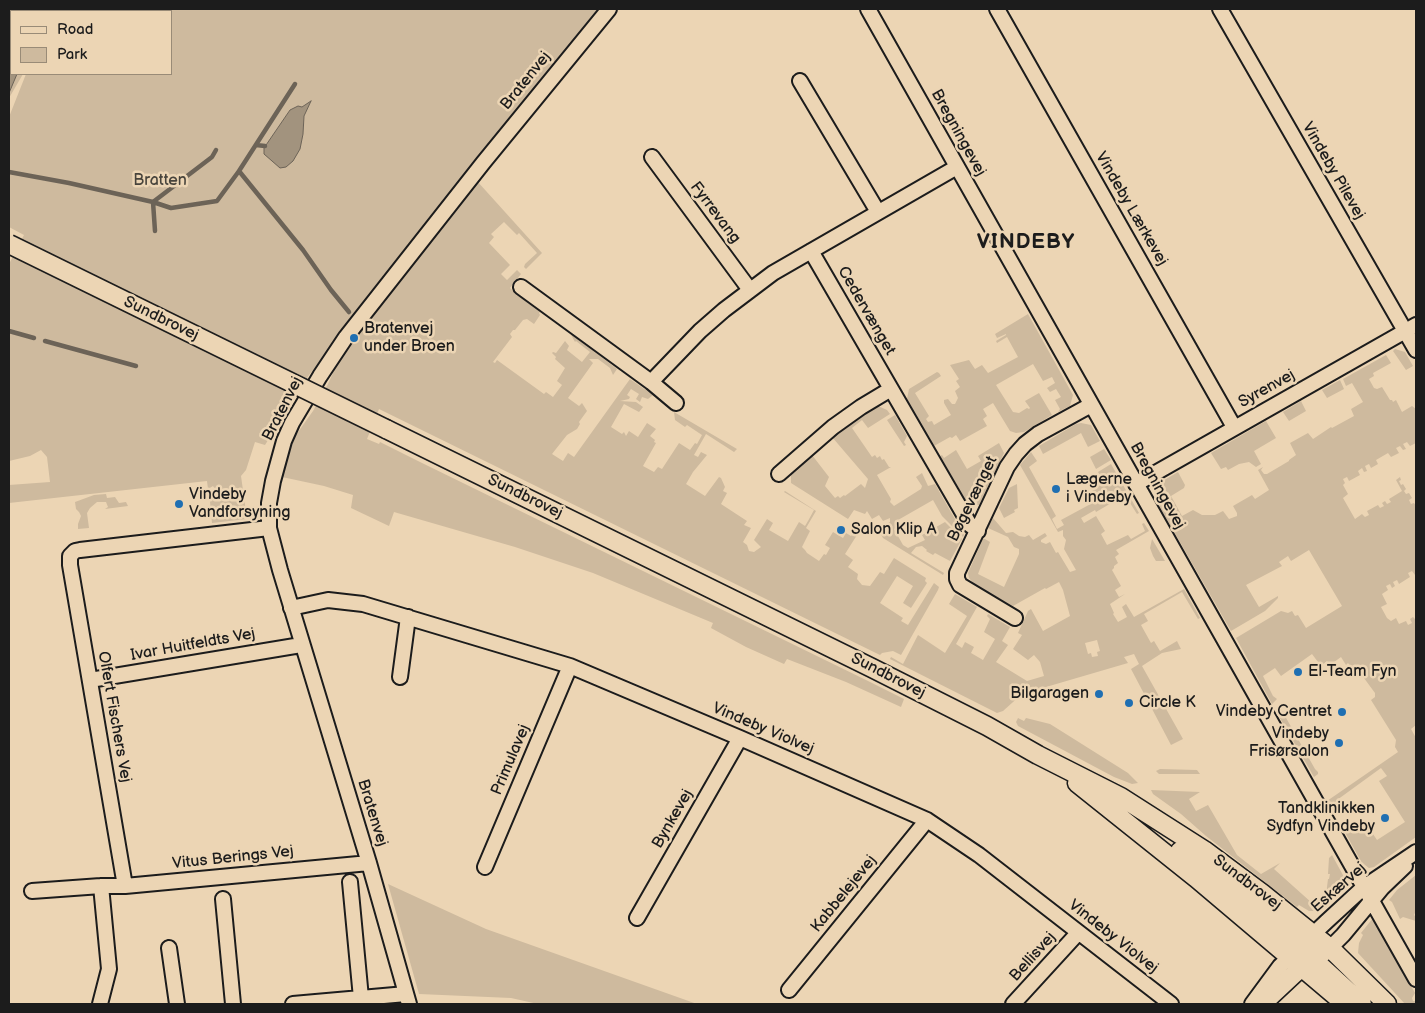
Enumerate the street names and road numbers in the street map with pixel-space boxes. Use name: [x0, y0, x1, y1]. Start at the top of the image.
street label: Bratenvej: [497, 48, 555, 114]
street label: Bregningevej: [926, 86, 990, 180]
street label: Vindeby Pilevej: [1297, 119, 1369, 223]
street label: Vindeby Lærkevej: [1091, 149, 1171, 269]
street label: Fyrrevang: [686, 178, 744, 248]
street label: Cedervænget: [833, 263, 899, 359]
street label: Sundbrovej: [120, 293, 202, 345]
street label: Syrenvej: [1235, 366, 1299, 412]
street label: Bratenvej: [259, 374, 307, 444]
street label: Bregningevej: [1125, 439, 1189, 533]
street label: Bøgevænget: [944, 453, 1002, 545]
street label: Sundbrovej: [484, 471, 566, 523]
street label: Ivar Huitfeldts Vej: [129, 625, 257, 665]
street label: Sundbrovej: [848, 649, 928, 703]
street label: Olfert Fischers Vej: [93, 650, 135, 784]
street label: Vindeby Violvej: [709, 699, 817, 759]
street label: Primulavej: [488, 722, 534, 798]
street label: Bratenvej: [353, 777, 391, 849]
street label: Bynkevej: [648, 786, 698, 852]
street label: Vitus Berings Vej: [171, 842, 295, 874]
street label: Sundbrovej: [1209, 851, 1285, 915]
street label: Kabbelejevej: [807, 852, 881, 936]
street label: Eskærvej: [1308, 859, 1370, 917]
street label: Vindeby Violvej: [1064, 896, 1162, 978]
street label: Bellisvej: [1006, 928, 1060, 986]

